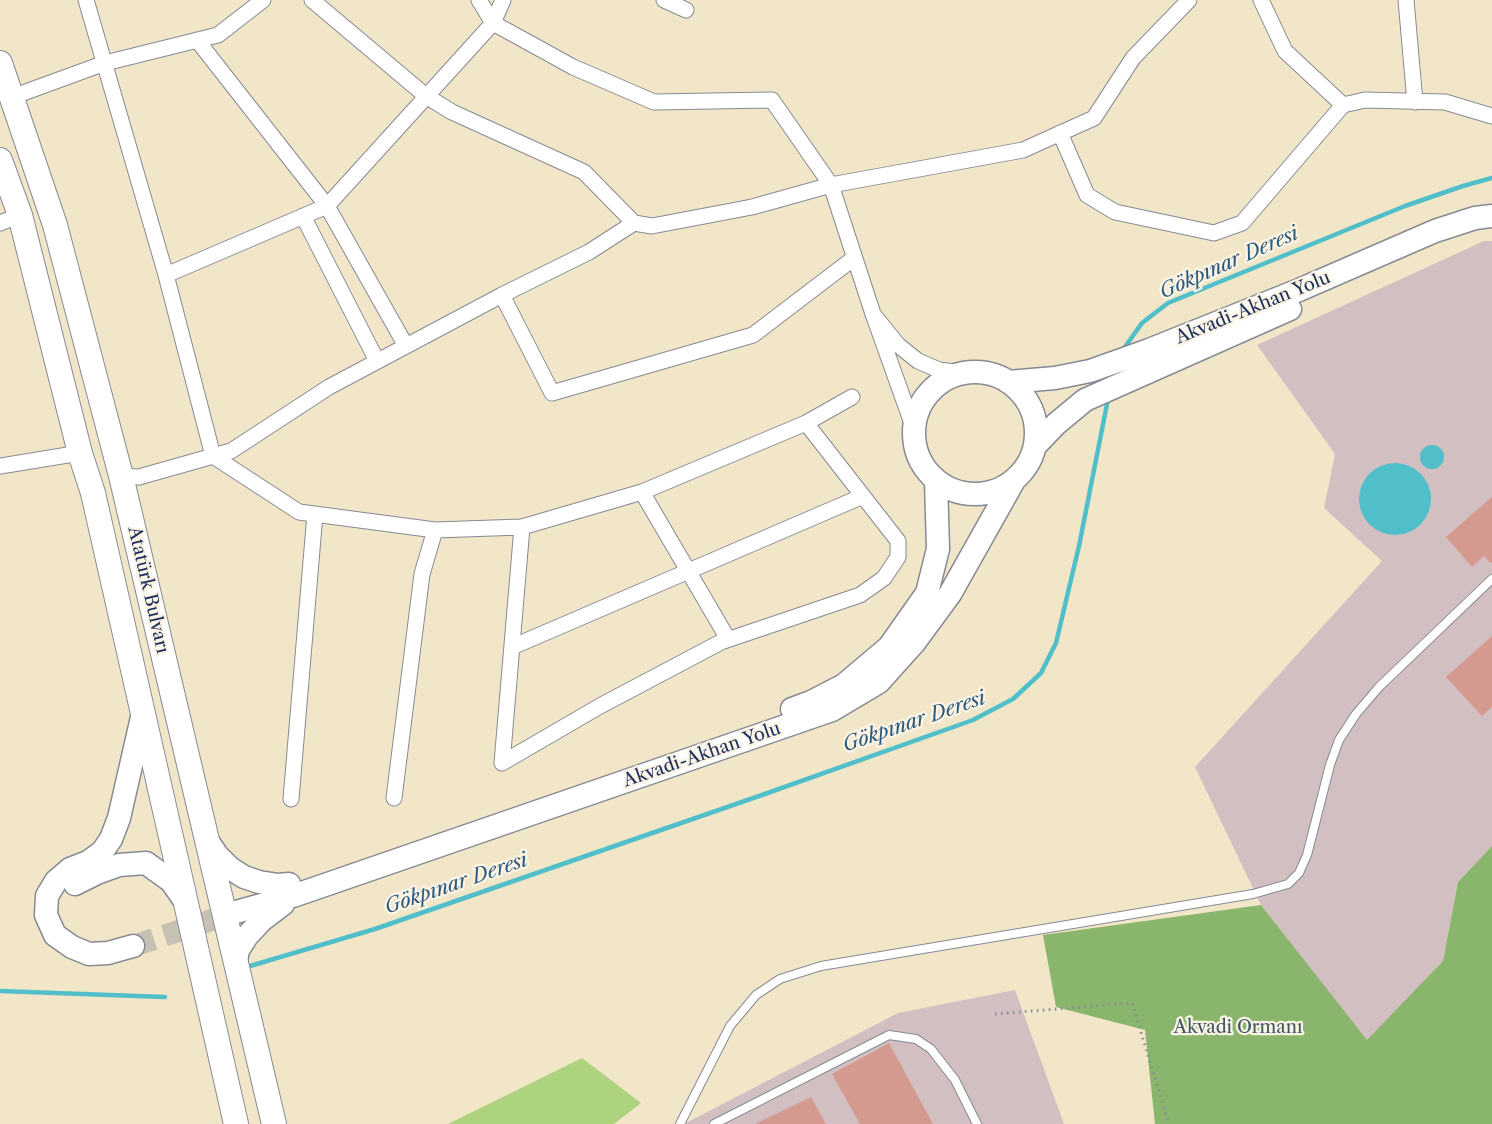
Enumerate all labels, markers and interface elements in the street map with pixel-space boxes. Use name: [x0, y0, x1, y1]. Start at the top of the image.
water label: Gökpınar Deresi: [1156, 222, 1302, 304]
street label: Akvadi-Akhan Yolu: [1172, 267, 1334, 349]
street label: Atatürk Bulvarı: [123, 524, 173, 656]
water label: Gökpınar Deresi: [839, 686, 989, 758]
street label: Akvadi-Akhan Yolu: [620, 718, 784, 792]
water label: Gökpınar Deresi: [381, 848, 531, 920]
park label: Akvadi Ormanı: [1174, 1017, 1302, 1039]

